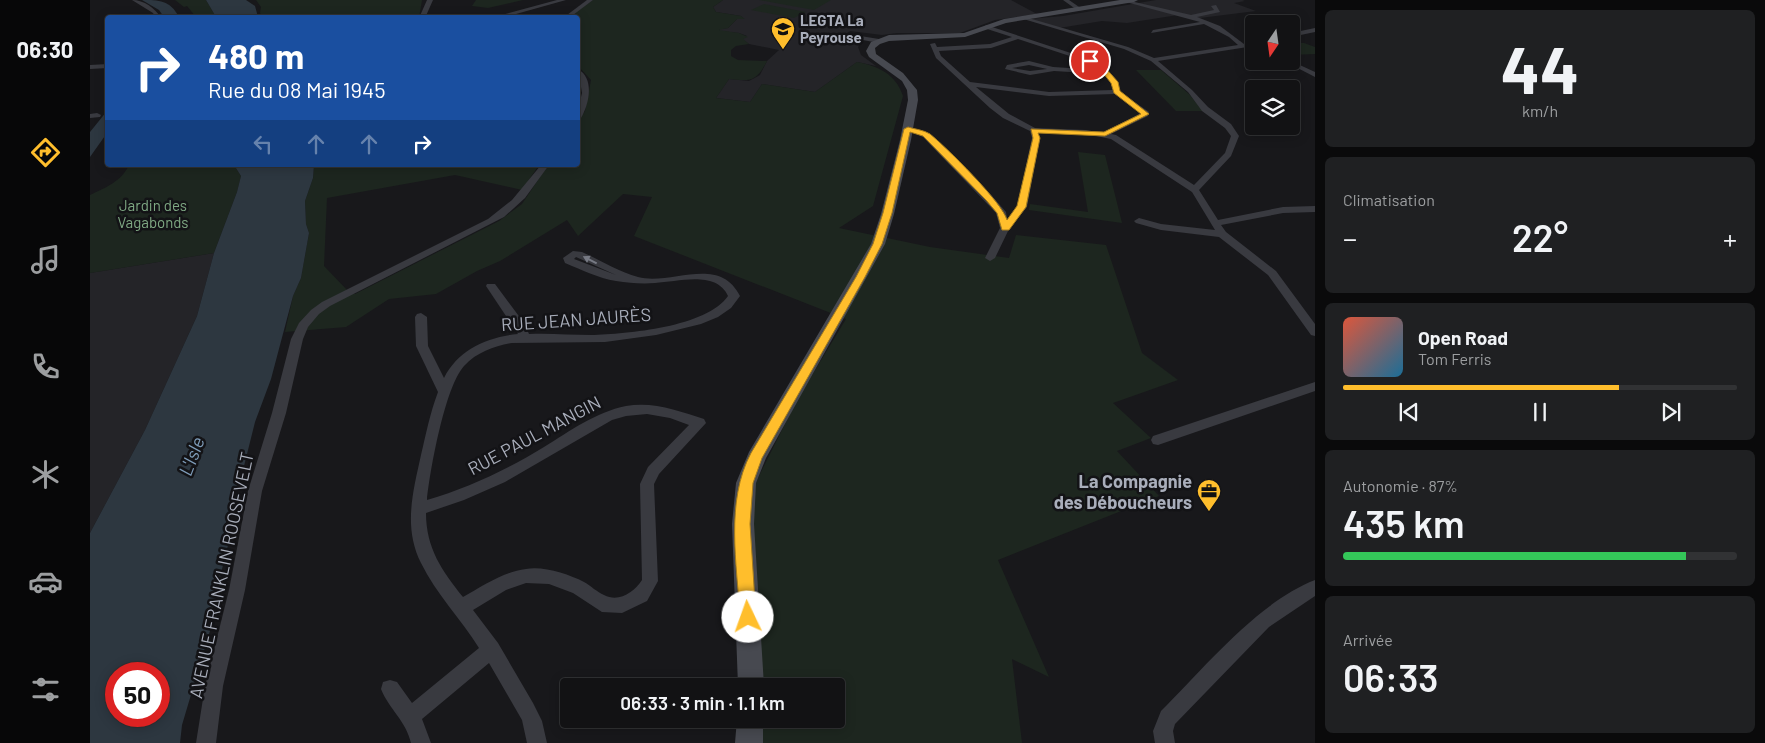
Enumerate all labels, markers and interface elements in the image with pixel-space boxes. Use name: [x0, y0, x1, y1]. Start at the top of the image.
place label: LEGTA La Peyrouse: [800, 11, 864, 46]
north arrow: [1245, 15, 1300, 70]
map controls: [1245, 15, 1300, 135]
school or university icon: LEGTA La Peyrouse: [770, 16, 796, 50]
text: 44: [1501, 29, 1579, 107]
text: 480 m: [208, 34, 304, 76]
icon: right: [125, 35, 190, 100]
text: 06:30: [17, 36, 73, 62]
pin: [1069, 40, 1111, 82]
icon: arrive: [1076, 47, 1104, 75]
text: Rue du 08 Mai 1945: [208, 76, 385, 102]
button: layers: [1245, 80, 1300, 135]
text: km/h: [1522, 101, 1558, 120]
icon: left: [249, 130, 277, 158]
icon: ahead: [302, 130, 330, 158]
icon: ahead: [355, 130, 383, 158]
icon: right: [408, 130, 436, 158]
icon: directions: [28, 135, 63, 170]
text: Climatisation: [1343, 190, 1435, 209]
park label: Jardin des Vagabonds: [117, 196, 189, 231]
text: 22°: [1512, 214, 1568, 260]
text: −: [1343, 221, 1357, 255]
text: +: [1723, 221, 1737, 255]
icon: music: [28, 242, 63, 277]
one-way arrow: [583, 256, 597, 264]
street label: RUE JEAN JAURÈS: [500, 303, 652, 335]
text: Open Road: [1418, 326, 1508, 349]
icon: phone: [28, 349, 63, 384]
text: Tom Ferris: [1418, 349, 1492, 368]
street label: RUE PAUL MANGIN: [464, 391, 604, 479]
icon: previous: [1395, 398, 1423, 426]
icon: pause: [1526, 398, 1554, 426]
icon: next: [1657, 398, 1685, 426]
water label: L'Isle: [173, 433, 209, 479]
street label: AVENUE FRANKLIN ROOSEVELT: [184, 450, 258, 700]
icon: climate: [28, 457, 63, 492]
place label: La Compagnie des Déboucheurs: [1054, 470, 1192, 513]
text: Autonomie · 87%: [1343, 476, 1458, 495]
office icon: La Compagnie des Déboucheurs: [1196, 478, 1222, 512]
text: 435 km: [1343, 500, 1465, 546]
icon: car: [28, 564, 63, 599]
position arrow: [721, 590, 773, 642]
text: Arrivée: [1343, 630, 1393, 649]
text: 06:33: [1343, 654, 1439, 700]
speed limit sign: 50: [105, 662, 170, 727]
icon: filters: [28, 672, 63, 707]
text: 06:33 · 3 min · 1.1 km: [620, 691, 785, 714]

